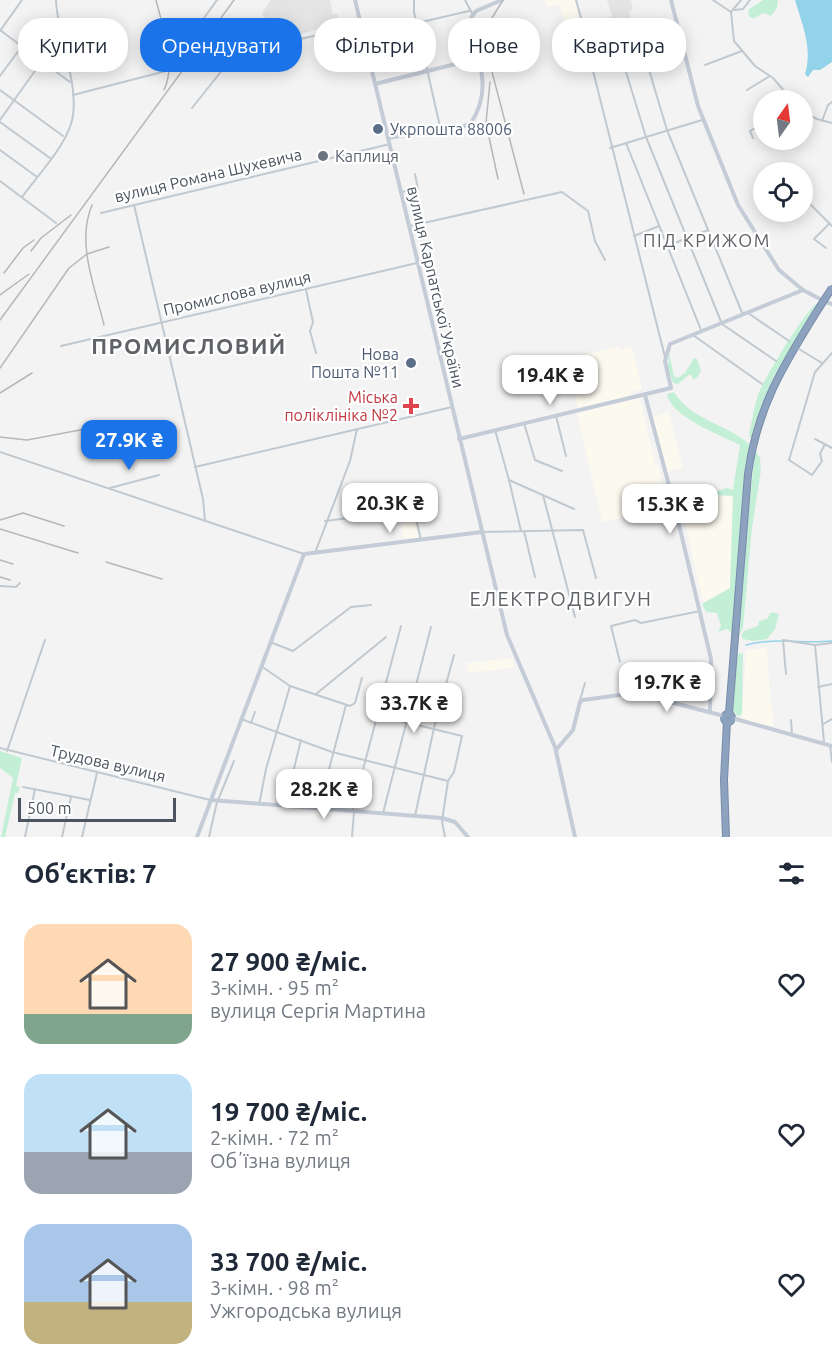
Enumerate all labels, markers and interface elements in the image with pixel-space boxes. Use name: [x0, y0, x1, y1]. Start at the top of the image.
chip: Купити: [18, 18, 128, 72]
chip: Орендувати: [140, 18, 302, 72]
chip: Фільтри: [314, 18, 436, 72]
chip: Нове: [448, 18, 540, 72]
chip: Квартира: [552, 18, 686, 72]
north arrow: [753, 90, 813, 150]
map controls: [753, 90, 813, 222]
place label: Укрпошта 88006: [390, 120, 512, 138]
marker: Укрпошта 88006: [371, 122, 385, 136]
street label: вулиця Романа Шухевича: [113, 145, 303, 205]
place label: Каплиця: [335, 147, 399, 165]
marker: Каплиця: [316, 149, 330, 163]
button: locate: [753, 162, 813, 222]
street label: вулиця Карпатської України: [404, 184, 468, 390]
district label: ПІД КРИЖОМ: [643, 230, 771, 250]
street label: Промислова вулиця: [161, 267, 313, 319]
district label: ПРОМИСЛОВИЙ: [91, 333, 287, 358]
place label: Нова Пошта №11: [311, 345, 399, 381]
pin: 19.4K ₴: [495, 355, 605, 406]
marker: Нова Пошта №11: [404, 356, 418, 370]
text: 19.4K ₴: [516, 363, 584, 386]
place label: Міська поліклініка №2: [284, 388, 398, 424]
marker: Міська поліклініка №2: [402, 397, 420, 415]
pin: 27.9K ₴: [74, 420, 184, 471]
text: 27.9K ₴: [95, 428, 163, 451]
pin: 20.3K ₴: [335, 483, 445, 534]
pin: 15.3K ₴: [615, 484, 725, 535]
text: 20.3K ₴: [356, 491, 424, 514]
text: 15.3K ₴: [636, 492, 704, 515]
district label: ЕЛЕКТРОДВИГУН: [469, 587, 653, 610]
pin: 19.7K ₴: [612, 662, 722, 713]
text: 19.7K ₴: [633, 670, 701, 693]
pin: 33.7K ₴: [359, 683, 469, 734]
text: 33.7K ₴: [380, 691, 448, 714]
street label: Трудова вулиця: [49, 741, 167, 785]
pin: 28.2K ₴: [269, 769, 379, 820]
text: 28.2K ₴: [290, 777, 358, 800]
scale bar: [18, 795, 176, 822]
text: 500 m: [27, 799, 72, 817]
icon: filters: [775, 857, 808, 890]
text: Об’єктів: 7: [24, 859, 157, 888]
text: 27 900 ₴/міс.: [210, 947, 367, 976]
icon: home: [72, 948, 144, 1020]
icon: heart: [775, 968, 808, 1001]
text: 3-кімн. · 95 m²: [210, 976, 339, 999]
text: вулиця Сергія Мартина: [210, 999, 426, 1022]
text: 19 700 ₴/міс.: [210, 1097, 367, 1126]
icon: home: [72, 1098, 144, 1170]
icon: heart: [775, 1118, 808, 1151]
text: 2-кімн. · 72 m²: [210, 1126, 339, 1149]
text: Обʼїзна вулиця: [210, 1149, 351, 1172]
text: 33 700 ₴/міс.: [210, 1247, 367, 1276]
icon: home: [72, 1248, 144, 1320]
icon: heart: [775, 1268, 808, 1301]
text: 3-кімн. · 98 m²: [210, 1276, 339, 1299]
text: Ужгородська вулиця: [210, 1299, 402, 1322]

